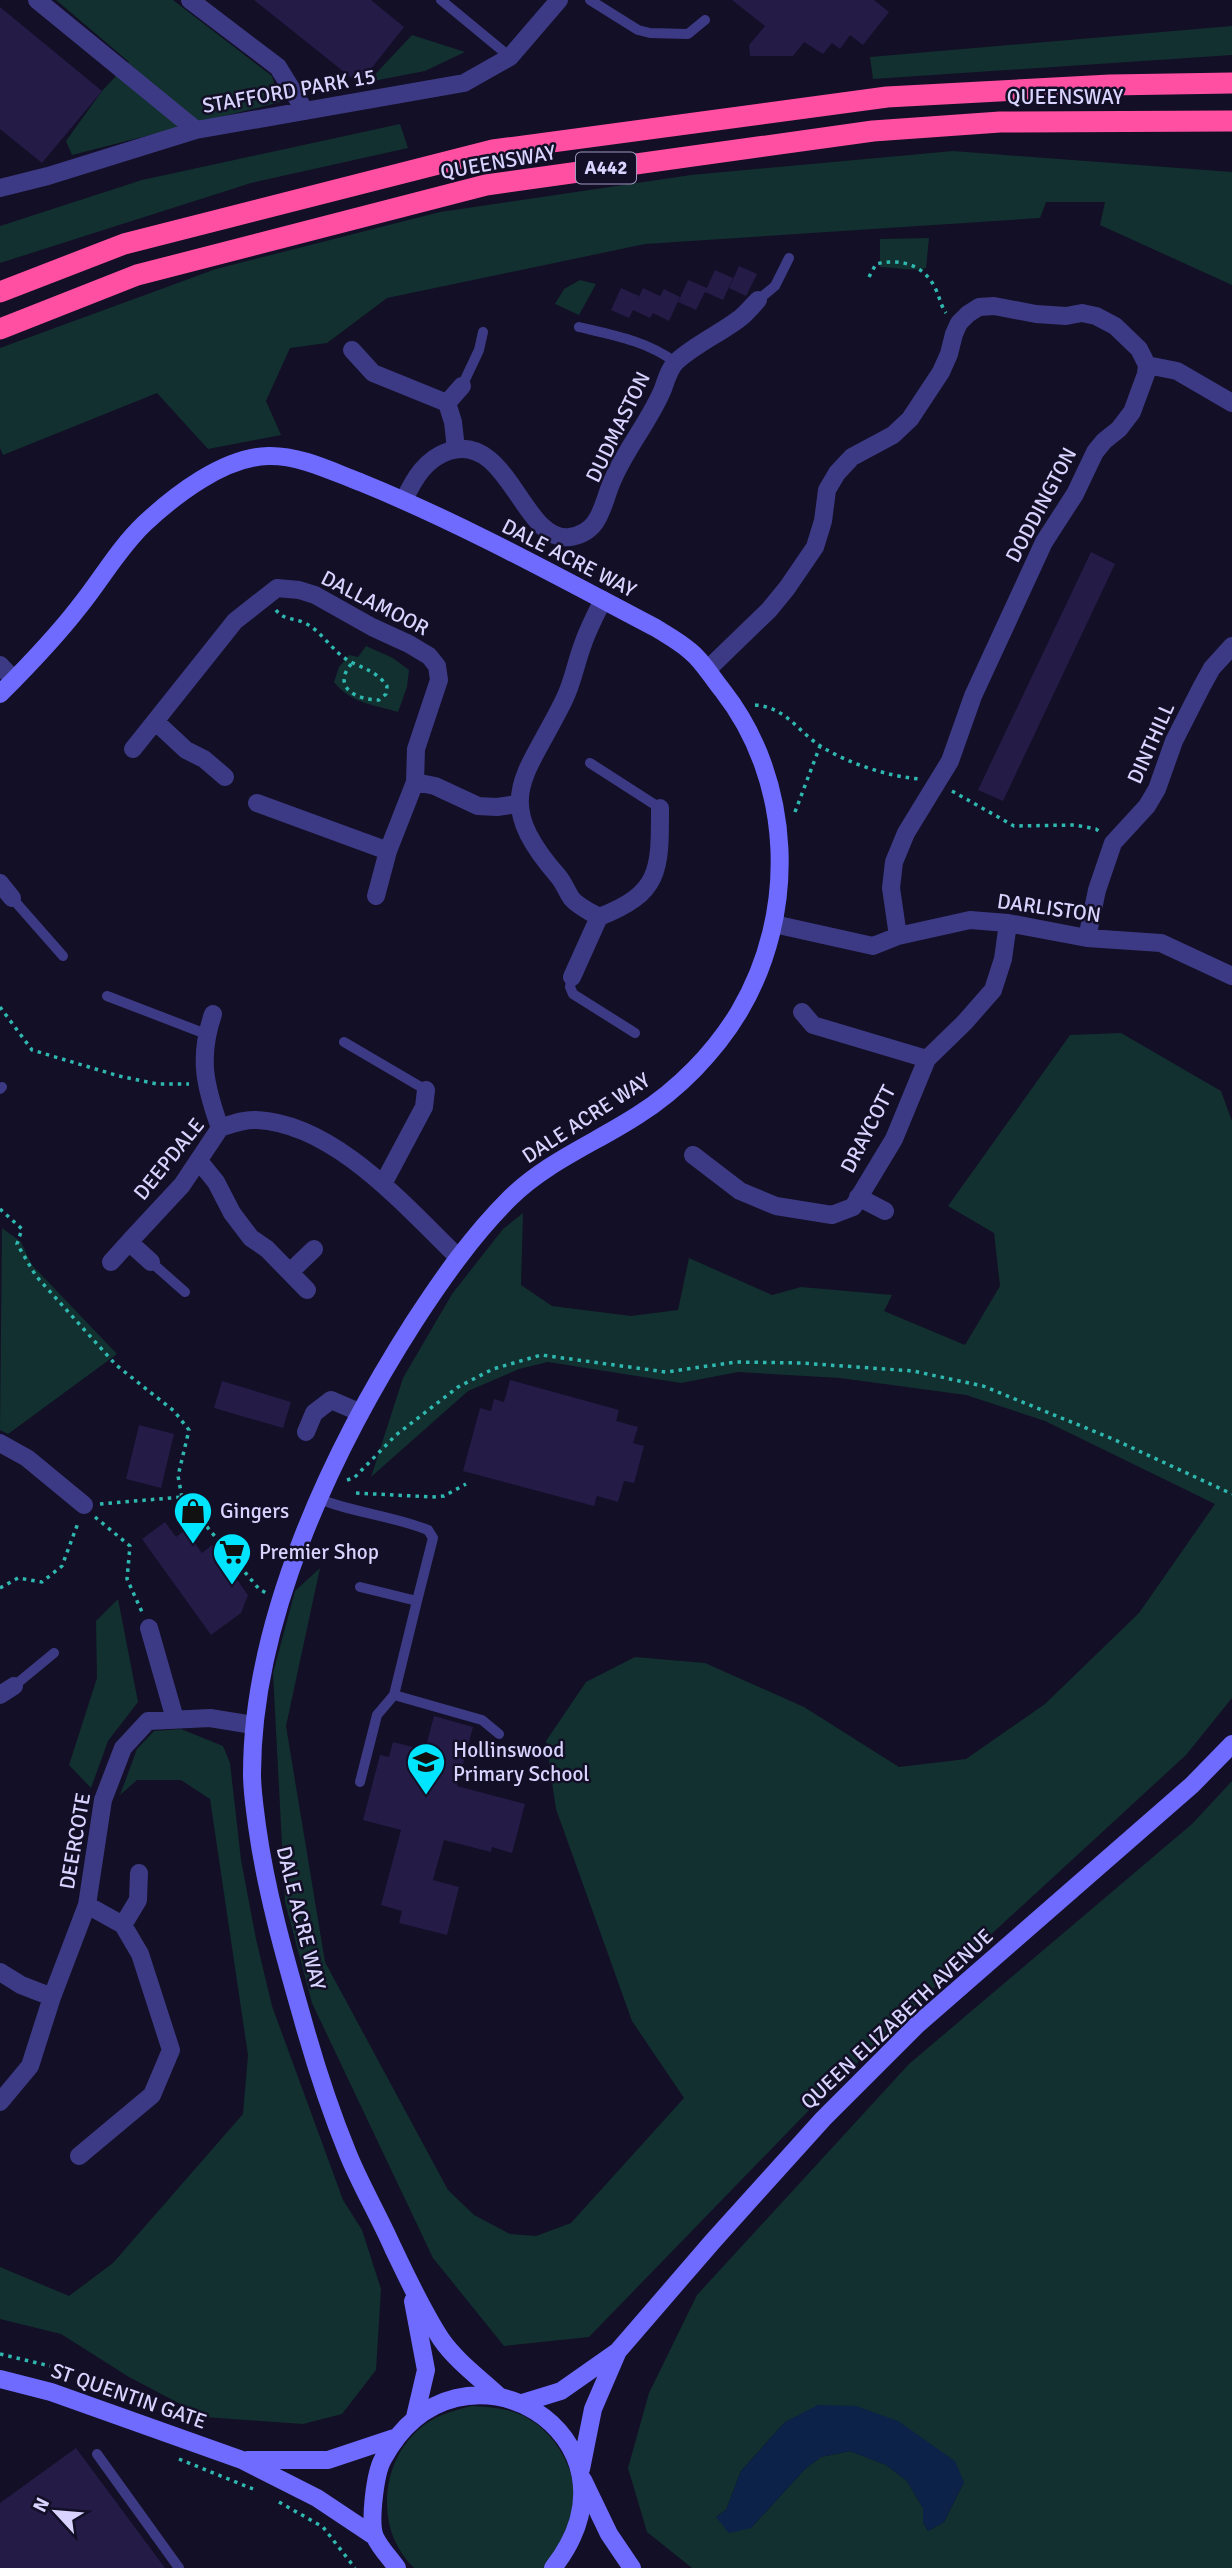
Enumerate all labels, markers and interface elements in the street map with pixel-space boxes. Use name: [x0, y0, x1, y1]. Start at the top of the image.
street label: STAFFORD PARK 15: [200, 63, 378, 119]
street label: QUEENSWAY: [1007, 84, 1124, 110]
street label: QUEENSWAY: [438, 139, 558, 185]
road number: A442: [576, 152, 636, 184]
street label: DUDMASTON: [580, 367, 656, 487]
street label: DODDINGTON: [1000, 443, 1082, 567]
street label: DALE ACRE WAY: [497, 513, 641, 603]
street label: DALLAMOOR: [317, 565, 433, 641]
street label: DINTHILL: [1122, 698, 1181, 788]
street label: DARLISTON: [995, 888, 1103, 928]
street label: DALE ACRE WAY: [517, 1067, 655, 1169]
street label: DRAYCOTT: [835, 1080, 902, 1177]
street label: DEEPDALE: [128, 1113, 210, 1205]
shop icon: Gingers: [172, 1490, 214, 1545]
place label: Gingers: [220, 1498, 289, 1524]
supermarket icon: Premier Shop: [211, 1531, 253, 1586]
place label: Premier Shop: [259, 1539, 379, 1565]
place label: Hollinswood Primary School: [453, 1737, 589, 1787]
school or university icon: Hollinswood Primary School: [405, 1741, 447, 1796]
street label: DEERCOTE: [54, 1791, 96, 1891]
street label: DALE ACRE WAY: [271, 1843, 332, 1993]
street label: QUEEN ELIZABETH AVENUE: [795, 1923, 999, 2115]
street label: ST QUENTIN GATE: [48, 2357, 210, 2435]
north arrow: [21, 2477, 91, 2547]
text: N: [28, 2494, 55, 2516]

